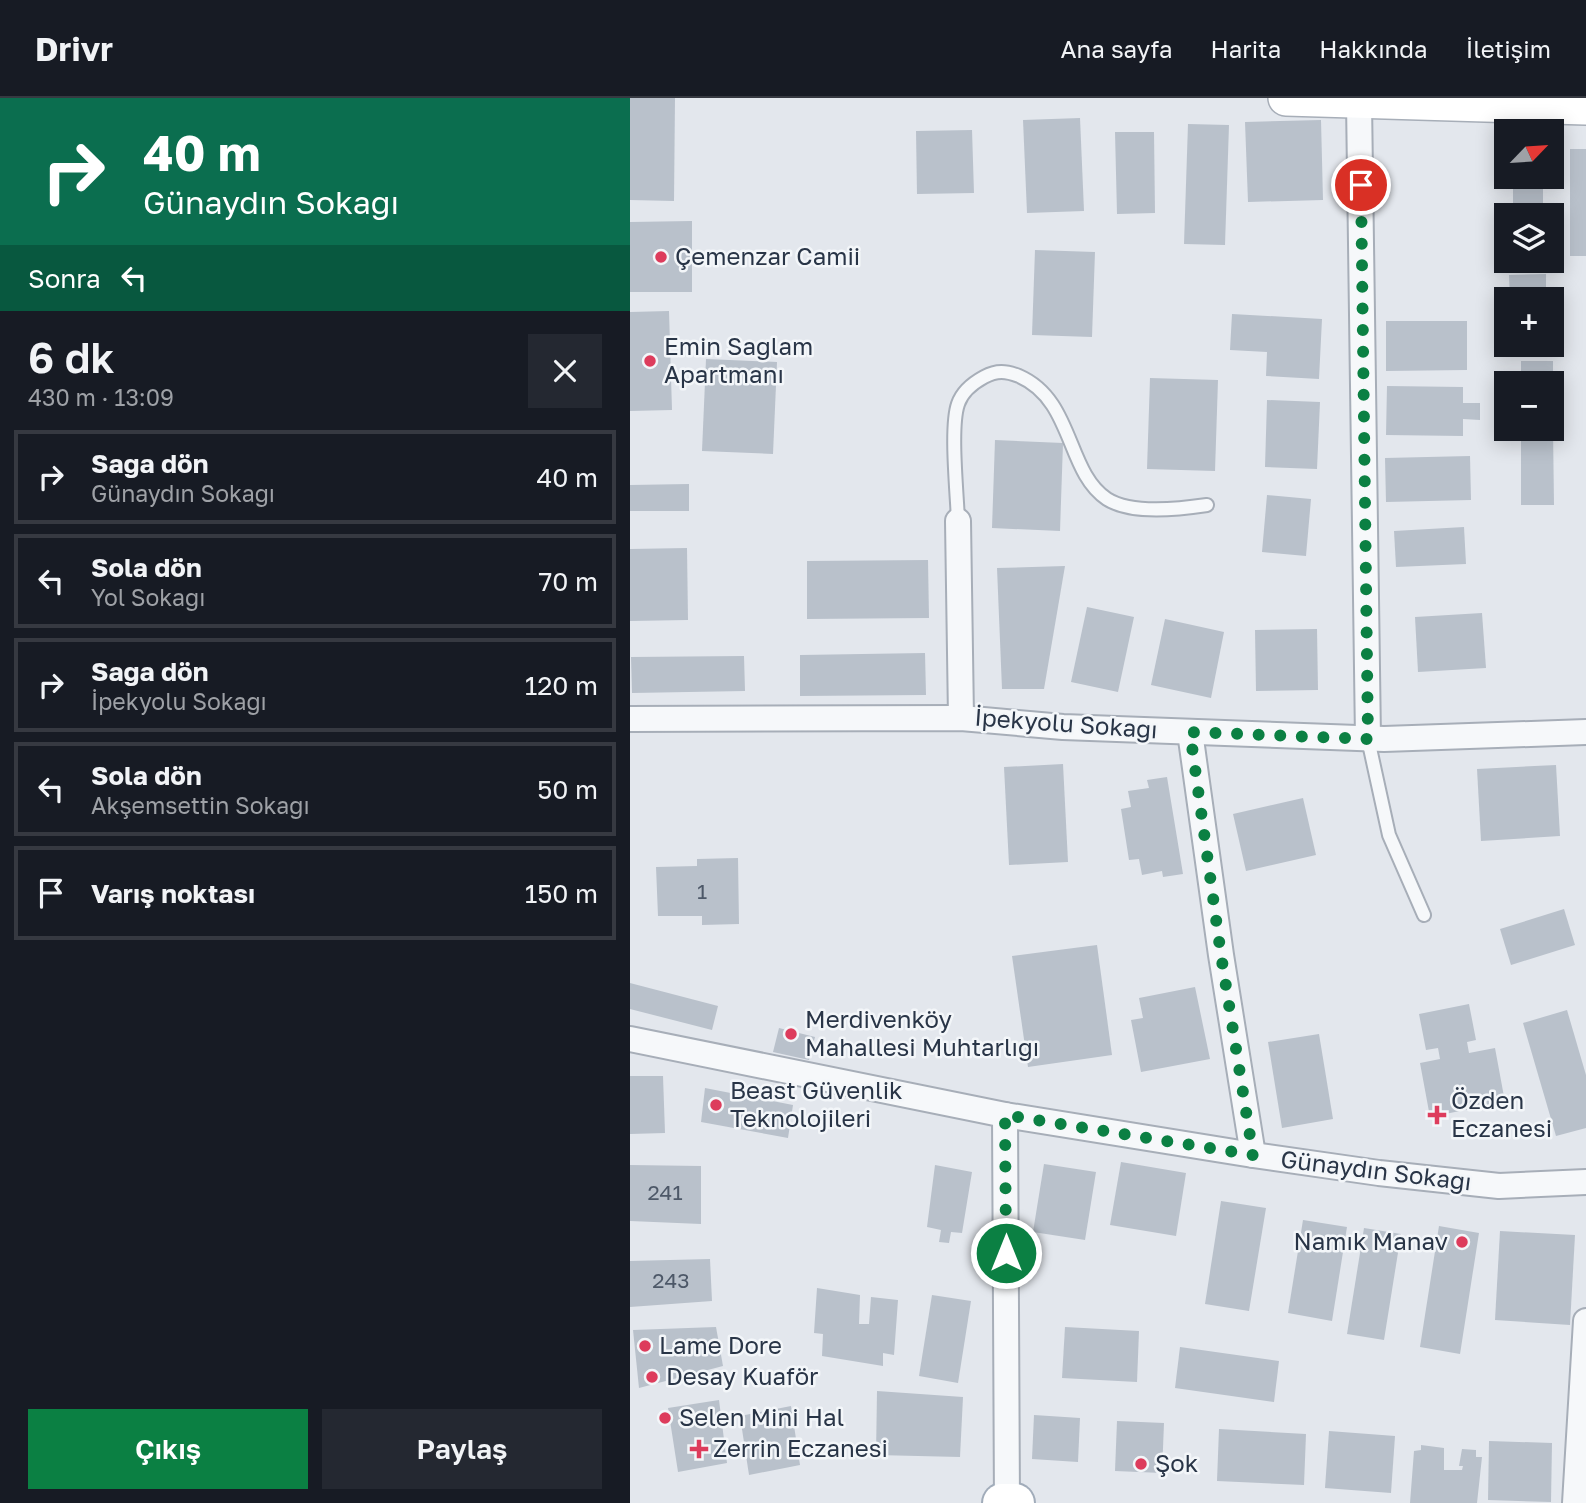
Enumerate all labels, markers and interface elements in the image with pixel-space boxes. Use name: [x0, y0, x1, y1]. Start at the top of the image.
text: Drivr: [35, 29, 113, 68]
text: Ana sayfa: [1061, 34, 1172, 63]
text: Harita: [1210, 34, 1281, 63]
text: Hakkında: [1319, 34, 1428, 63]
text: İletişim: [1466, 34, 1551, 63]
north arrow: [1494, 119, 1564, 189]
map controls: [1494, 119, 1564, 441]
text: 40 m: [143, 123, 261, 182]
icon: right: [28, 126, 119, 217]
pin: [1331, 155, 1391, 215]
icon: arrive: [1342, 166, 1380, 204]
text: Günaydın Sokağı: [143, 183, 399, 221]
button: layers: [1494, 203, 1564, 273]
place label: Çemenzar Camii: [675, 241, 860, 270]
marker: Çemenzar Camii: [653, 249, 669, 265]
icon: left: [115, 259, 153, 297]
text: Sonra: [28, 263, 101, 294]
button: +: [1494, 287, 1564, 357]
place label: Emin Sağlam Apartmanı: [664, 331, 813, 388]
text: 6 dk: [28, 332, 115, 382]
button: close: [528, 334, 602, 408]
marker: Emin Sağlam Apartmanı: [642, 353, 658, 369]
button: −: [1494, 371, 1564, 441]
text: 430 m · 13:09: [28, 383, 174, 411]
text: Sağa dön: [91, 448, 208, 479]
icon: right: [32, 458, 70, 496]
text: 40 m: [537, 462, 598, 493]
text: Günaydın Sokağı: [91, 479, 275, 507]
text: Sola dön: [91, 552, 202, 583]
icon: left: [32, 562, 70, 600]
text: 70 m: [539, 566, 598, 597]
text: Yol Sokağı: [91, 583, 205, 611]
text: Sağa dön: [91, 656, 208, 687]
icon: right: [32, 666, 70, 704]
text: 120 m: [525, 670, 598, 701]
text: İpekyolu Sokağı: [91, 687, 267, 715]
street label: İpekyolu Sokağı: [974, 702, 1159, 743]
text: Sola dön: [91, 760, 202, 791]
icon: left: [32, 770, 70, 808]
text: 50 m: [537, 774, 598, 805]
text: Akşemsettin Sokağı: [91, 791, 310, 819]
icon: arrive: [32, 874, 70, 912]
text: Varış noktası: [91, 878, 255, 909]
text: 150 m: [525, 878, 598, 909]
house number: 1: [697, 878, 707, 904]
place label: Merdivenköy Mahallesi Muhtarlığı: [805, 1004, 1039, 1061]
marker: Merdivenköy Mahallesi Muhtarlığı: [783, 1026, 799, 1042]
place label: Beast Güvenlik Teknolojileri: [730, 1075, 903, 1132]
place label: Özden Eczanesi: [1451, 1085, 1552, 1142]
marker: Beast Güvenlik Teknolojileri: [708, 1097, 724, 1113]
marker: Özden Eczanesi: [1429, 1107, 1445, 1123]
street label: Günaydın Sokağı: [1279, 1143, 1473, 1196]
house number: 241: [647, 1179, 683, 1205]
position arrow: [969, 1216, 1043, 1290]
place label: Namık Manav: [1293, 1226, 1448, 1255]
marker: Namık Manav: [1454, 1234, 1470, 1250]
house number: 243: [652, 1267, 690, 1293]
place label: Lame Dore: [659, 1330, 782, 1359]
marker: Lame Dore: [637, 1338, 653, 1354]
place label: Desay Kuaför: [666, 1361, 818, 1390]
marker: Desay Kuaför: [644, 1369, 660, 1385]
place label: Selen Mini Hal: [679, 1402, 844, 1431]
button: Çıkış: [28, 1409, 308, 1489]
button: Paylaş: [322, 1409, 602, 1489]
marker: Selen Mini Hal: [657, 1410, 673, 1426]
place label: Zerrin Eczanesi: [713, 1433, 888, 1462]
marker: Zerrin Eczanesi: [691, 1441, 707, 1457]
place label: Şok: [1155, 1448, 1198, 1477]
marker: Şok: [1133, 1456, 1149, 1472]

